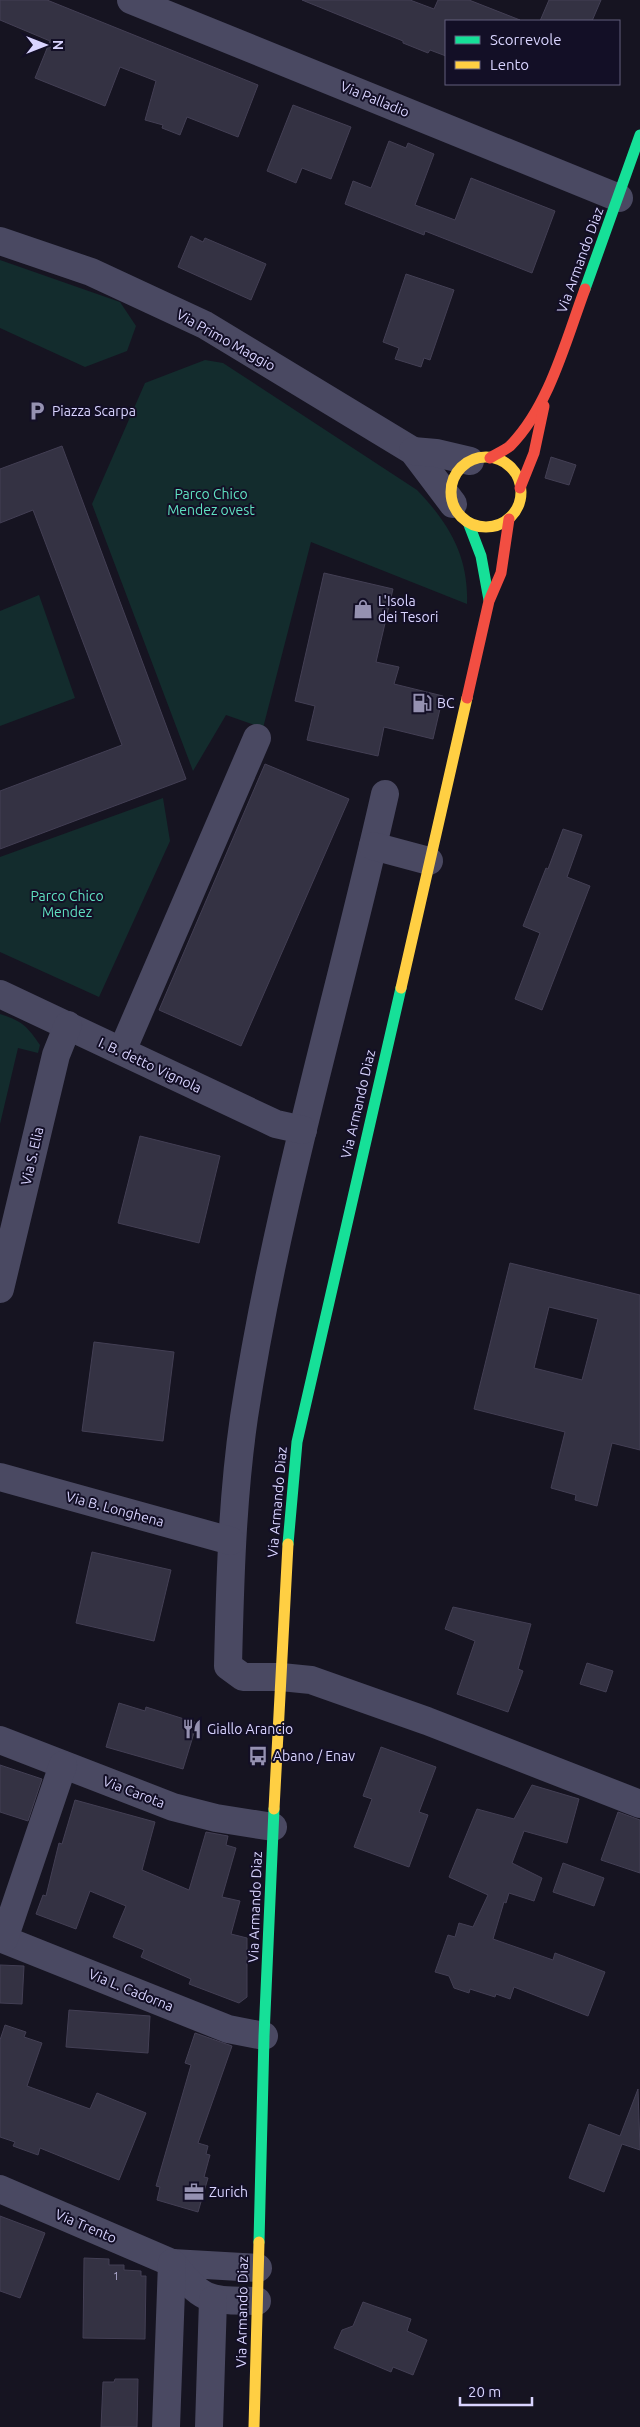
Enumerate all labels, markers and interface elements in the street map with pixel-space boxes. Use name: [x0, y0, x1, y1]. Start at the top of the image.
north arrow: [20, 20, 70, 70]
legend: [445, 20, 620, 85]
text: Scorrevole: [490, 31, 561, 48]
text: N: [50, 40, 66, 50]
text: Lento: [490, 56, 529, 73]
street label: Via Palladio: [338, 78, 412, 120]
street label: Via Armando Diaz: [553, 205, 607, 315]
street label: Via Primo Maggio: [174, 306, 278, 374]
parking icon: Piazza Scarpa: [26, 400, 48, 422]
place label: Piazza Scarpa: [52, 403, 136, 419]
park label: Parco Chico Mendez ovest: [167, 486, 255, 518]
place label: L'Isola dei Tesori: [378, 593, 438, 625]
shop icon: L'Isola dei Tesori: [352, 598, 374, 620]
fuel station icon: BC: [411, 692, 433, 714]
place label: BC: [437, 695, 455, 711]
park label: Parco Chico Mendez: [30, 888, 104, 920]
street label: I. B. detto Vignola: [96, 1034, 204, 1096]
street label: Via Armando Diaz: [338, 1048, 378, 1160]
street label: Via S. Elia: [18, 1125, 46, 1187]
street label: Via Armando Diaz: [264, 1446, 290, 1558]
street label: Via B. Longhena: [64, 1488, 166, 1530]
restaurant icon: Giallo Arancio: [181, 1718, 203, 1740]
place label: Giallo Arancio: [207, 1721, 293, 1737]
bus stop icon: Abano / Enav: [247, 1745, 269, 1767]
place label: Abano / Enav: [273, 1748, 355, 1764]
street label: Via Carota: [101, 1773, 167, 1811]
street label: Via Armando Diaz: [245, 1851, 265, 1963]
street label: Via L. Cadorna: [86, 1966, 176, 2014]
office icon: Zurich: [183, 2181, 205, 2203]
place label: Zurich: [209, 2184, 248, 2200]
street label: Via Trento: [53, 2206, 119, 2246]
street label: Via Armando Diaz: [233, 2256, 251, 2368]
house number: 1: [113, 2270, 119, 2282]
scale bar: [460, 2374, 532, 2406]
text: 20 m: [468, 2383, 501, 2400]

